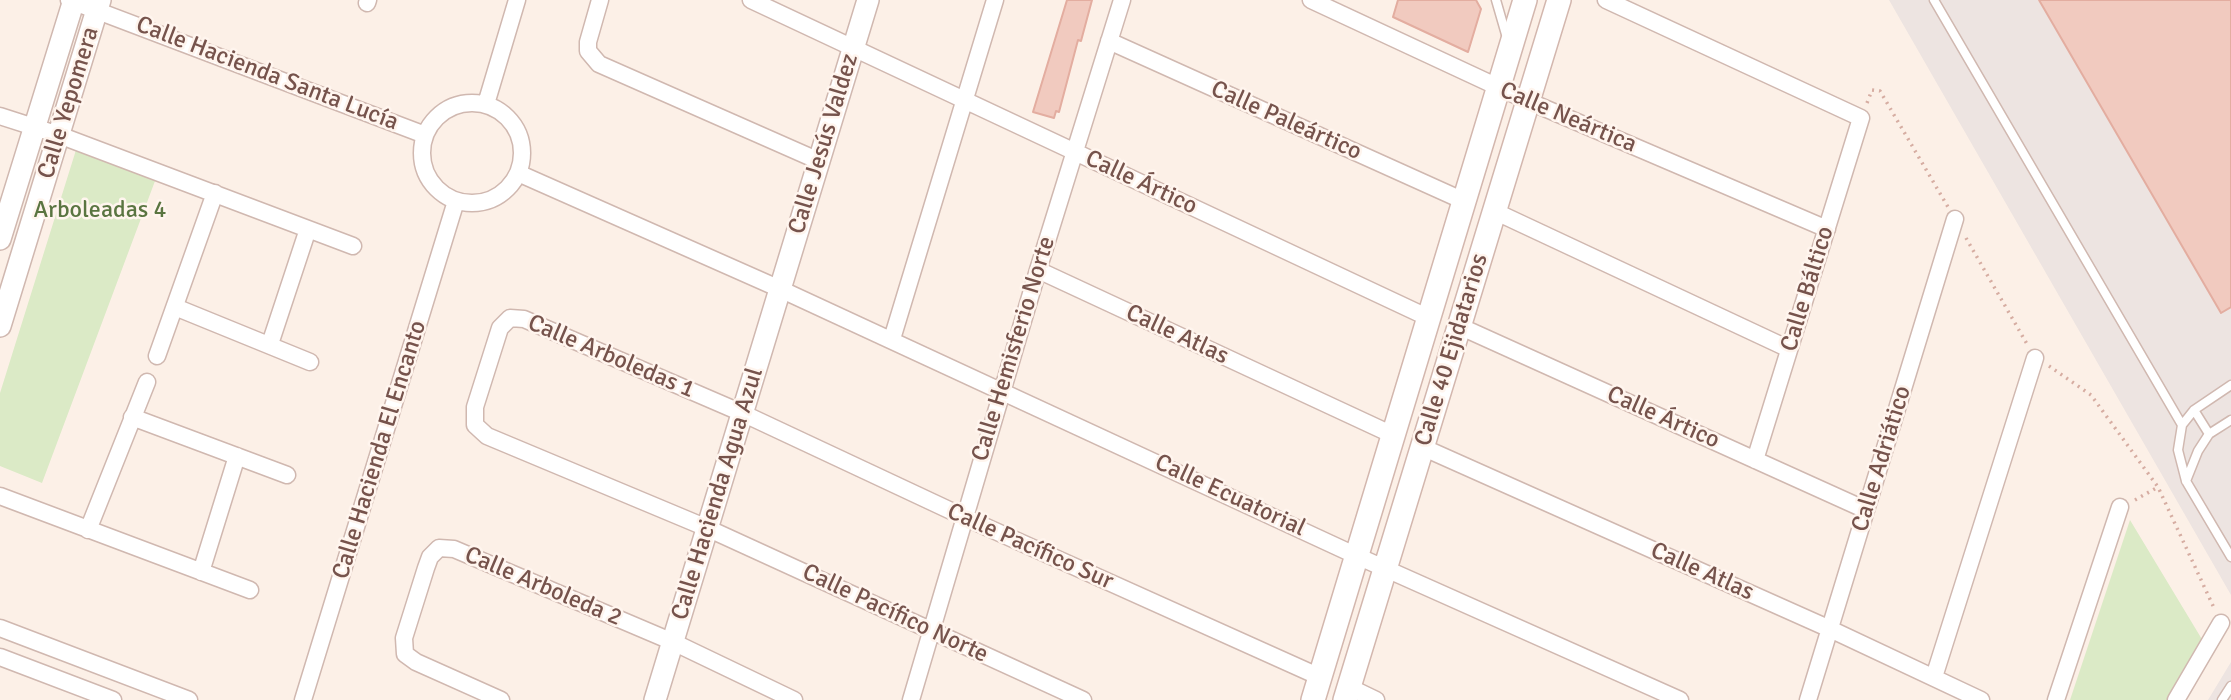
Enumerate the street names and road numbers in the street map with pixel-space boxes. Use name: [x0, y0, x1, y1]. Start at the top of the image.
street label: Calle Hacienda Santa Lucía: [132, 11, 402, 137]
street label: Calle Yepomera: [32, 24, 106, 182]
street label: Calle Jesús Valdez: [783, 50, 865, 238]
street label: Calle Paleártico: [1206, 75, 1366, 167]
street label: Calle Neártica: [1495, 76, 1641, 160]
street label: Calle Ártico: [1080, 145, 1202, 221]
street label: Calle Báltico: [1775, 223, 1841, 355]
street label: Calle Hemisferio Norte: [966, 233, 1062, 465]
street label: Calle 40 Ejidatarios: [1409, 251, 1495, 449]
street label: Calle Atlas: [1121, 299, 1233, 371]
street label: Calle Arboledas 1: [523, 309, 699, 405]
street label: Calle Hacienda El Encanto: [327, 317, 433, 583]
street label: Calle Hacienda Agua Azul: [666, 364, 770, 624]
street label: Calle Ártico: [1602, 380, 1724, 456]
street label: Calle Adriático: [1846, 383, 1918, 535]
street label: Calle Ecuatorial: [1150, 449, 1310, 543]
street label: Calle Pacífico Sur: [943, 498, 1117, 596]
street label: Calle Atlas: [1646, 537, 1758, 607]
street label: Calle Arboleda 2: [460, 541, 626, 633]
street label: Calle Pacífico Norte: [798, 558, 992, 670]

